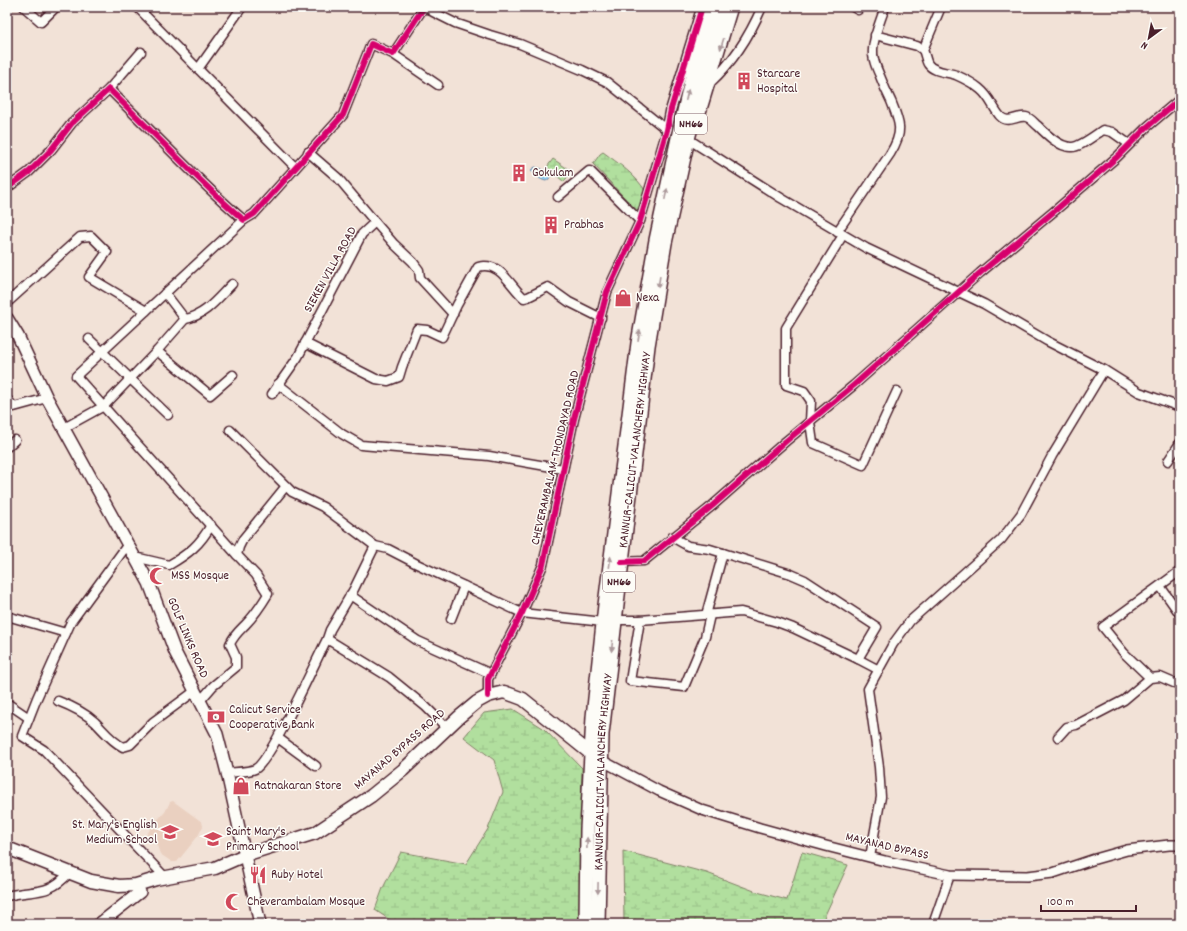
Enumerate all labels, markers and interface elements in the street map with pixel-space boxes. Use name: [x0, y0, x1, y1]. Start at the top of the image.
north arrow: [1129, 18, 1169, 58]
text: N: [1138, 36, 1151, 53]
one-way arrow: [719, 38, 725, 50]
place label: Starcare Hospital: [757, 65, 801, 99]
building icon: Starcare Hospital: [734, 71, 754, 91]
one-way arrow: [685, 89, 691, 101]
road number: NH66: [675, 114, 707, 134]
building icon: Gokulam: [509, 163, 529, 183]
place label: Gokulam: [532, 164, 573, 183]
one-way arrow: [663, 188, 669, 200]
building icon: Prabhas: [541, 215, 561, 235]
place label: Prabhas: [564, 216, 604, 235]
street label: SIEKEN VILLA ROAD: [300, 223, 363, 316]
one-way arrow: [656, 275, 662, 288]
shop icon: Nexa: [613, 288, 633, 308]
place label: Nexa: [636, 289, 660, 308]
one-way arrow: [637, 329, 643, 342]
street label: KANNUR-CALICUT-VALANCHERY HIGHWAY: [614, 350, 657, 549]
street label: CHEVERAMBALAM-THONDAYAD ROAD: [527, 369, 585, 547]
one-way arrow: [607, 555, 614, 568]
mosque icon: MSS Mosque: [148, 566, 168, 586]
place label: MSS Mosque: [171, 567, 229, 586]
road number: NH66: [603, 572, 635, 592]
street label: GOLF LINKS ROAD: [161, 595, 213, 682]
one-way arrow: [609, 640, 615, 652]
street label: KANNUR-CALICUT-VALANCHERY HIGHWAY: [590, 672, 619, 871]
place label: Calicut Service Cooperative Bank: [229, 701, 315, 735]
street label: MAYANAD BYPASS ROAD: [350, 705, 450, 795]
bank icon: Calicut Service Cooperative Bank: [206, 707, 226, 727]
shop icon: Ratnakaran Store: [231, 776, 251, 796]
place label: Ratnakaran Store: [254, 777, 342, 796]
place label: St. Mary's English Medium School: [72, 816, 157, 850]
school or university icon: St. Mary's English Medium School: [160, 822, 180, 842]
place label: Saint Mary's Primary School: [226, 823, 299, 857]
street label: MAYANAD BYPASS: [843, 828, 931, 866]
school or university icon: Saint Mary's Primary School: [203, 829, 223, 849]
one-way arrow: [584, 836, 590, 849]
restaurant icon: Ruby Hotel: [248, 865, 268, 885]
place label: Ruby Hotel: [271, 866, 323, 885]
one-way arrow: [595, 882, 601, 895]
scale bar: [1041, 887, 1136, 913]
mosque icon: Cheverambalam Mosque: [224, 892, 244, 912]
place label: Cheverambalam Mosque: [247, 893, 365, 912]
text: 100 m: [1047, 894, 1074, 911]

